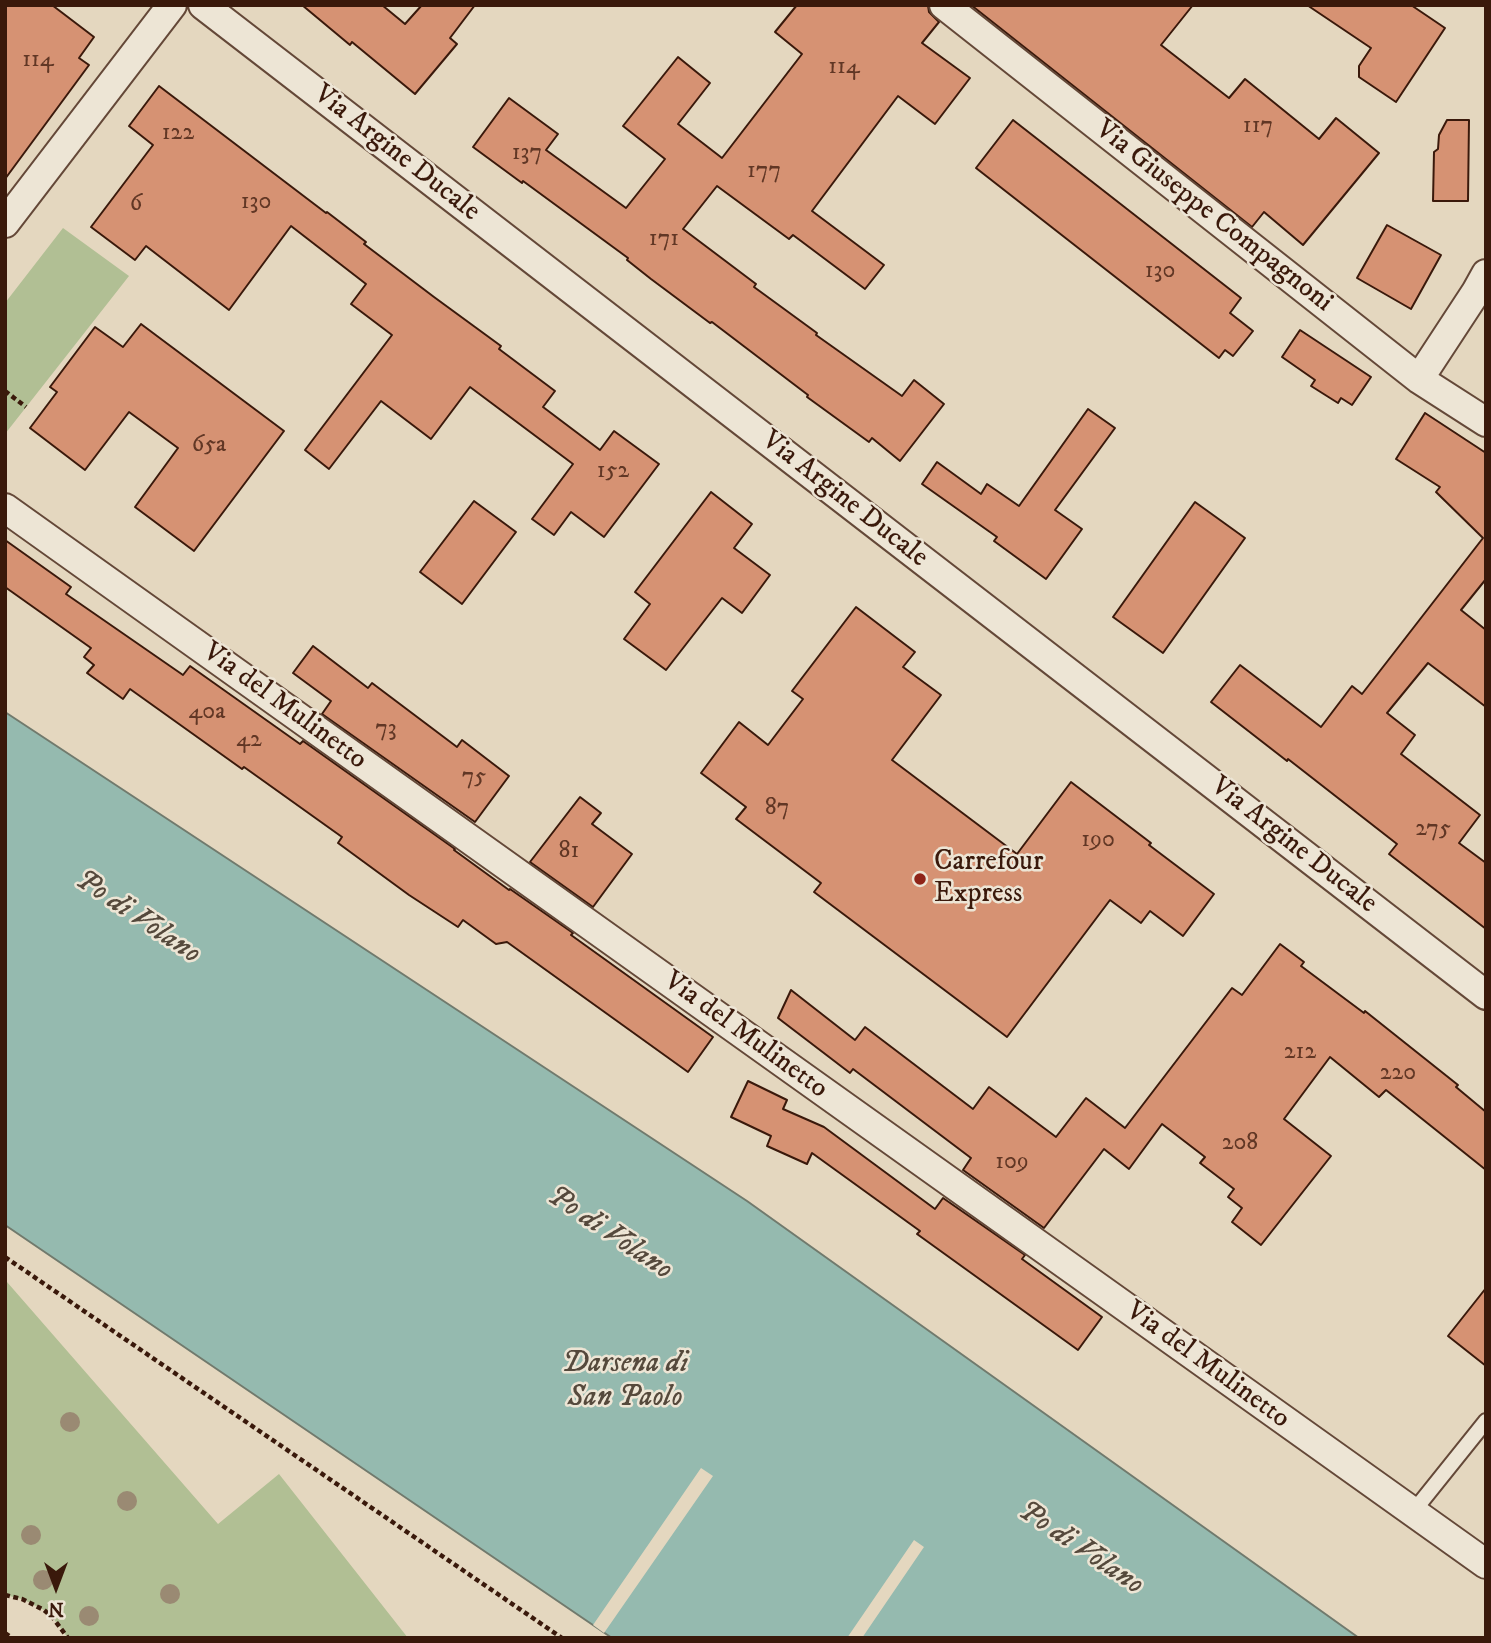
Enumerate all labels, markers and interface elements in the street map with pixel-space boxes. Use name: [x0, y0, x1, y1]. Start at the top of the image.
house number: 114: [22, 47, 54, 75]
house number: 114: [828, 54, 860, 82]
street label: Via Argine Ducale: [306, 79, 486, 229]
house number: 117: [1243, 113, 1273, 141]
street label: Via Giuseppe Compagnoni: [1087, 114, 1339, 320]
house number: 122: [162, 120, 194, 148]
house number: 137: [512, 140, 542, 168]
house number: 177: [747, 158, 781, 186]
house number: 130: [241, 189, 271, 217]
house number: 6: [130, 191, 142, 219]
house number: 171: [649, 226, 679, 254]
house number: 130: [1145, 258, 1175, 286]
street label: Via Argine Ducale: [754, 425, 934, 575]
house number: 65a: [192, 432, 226, 460]
house number: 152: [597, 458, 629, 486]
street label: Via del Mulinetto: [195, 636, 373, 778]
house number: 40a: [189, 699, 225, 727]
house number: 73: [375, 716, 397, 744]
house number: 42: [236, 727, 262, 755]
house number: 75: [462, 764, 486, 792]
street label: Via Argine Ducale: [1203, 771, 1383, 921]
house number: 87: [765, 795, 789, 823]
house number: 275: [1415, 816, 1451, 844]
house number: 190: [1081, 827, 1115, 855]
house number: 81: [559, 838, 579, 866]
place label: Carrefour Express: [934, 846, 1043, 912]
water label: Po di Volano: [67, 863, 207, 973]
marker: Carrefour Express: [912, 871, 928, 887]
street label: Via del Mulinetto: [656, 965, 834, 1107]
house number: 212: [1284, 1039, 1316, 1067]
house number: 220: [1380, 1060, 1416, 1088]
house number: 208: [1222, 1130, 1258, 1158]
house number: 109: [995, 1149, 1029, 1177]
water label: Po di Volano: [539, 1179, 679, 1289]
street label: Via del Mulinetto: [1118, 1295, 1296, 1437]
water label: Darsena di San Paolo: [562, 1347, 688, 1418]
water label: Po di Volano: [1010, 1494, 1150, 1604]
north arrow: [21, 1552, 91, 1622]
text: N: [48, 1597, 64, 1620]

